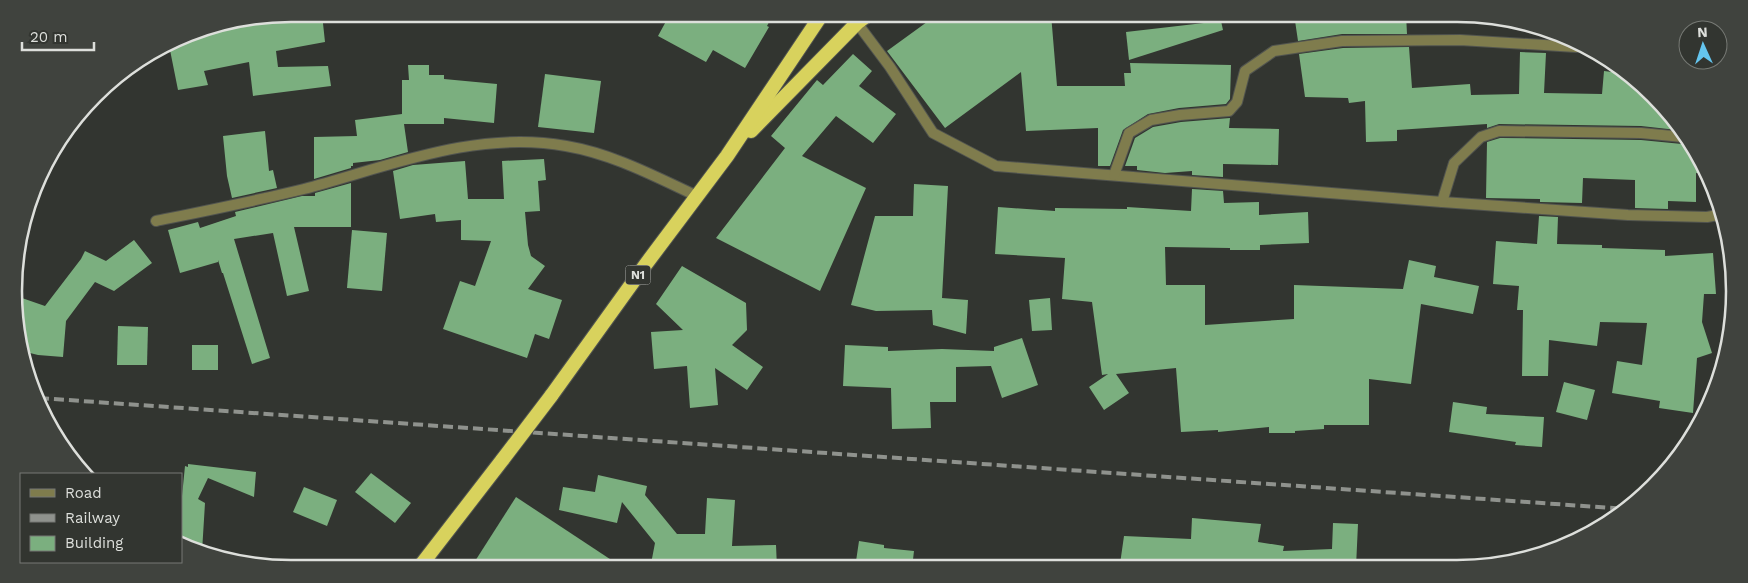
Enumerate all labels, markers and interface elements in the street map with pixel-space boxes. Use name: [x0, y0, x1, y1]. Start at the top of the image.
scale bar: [22, 20, 95, 52]
north arrow: [1678, 20, 1728, 70]
text: N: [1697, 24, 1708, 40]
text: 20 m: [30, 28, 68, 46]
road number: N1: [626, 266, 650, 284]
legend: [20, 473, 182, 563]
text: Road: [65, 484, 102, 502]
text: Railway: [65, 509, 120, 527]
text: Building: [65, 534, 123, 552]

